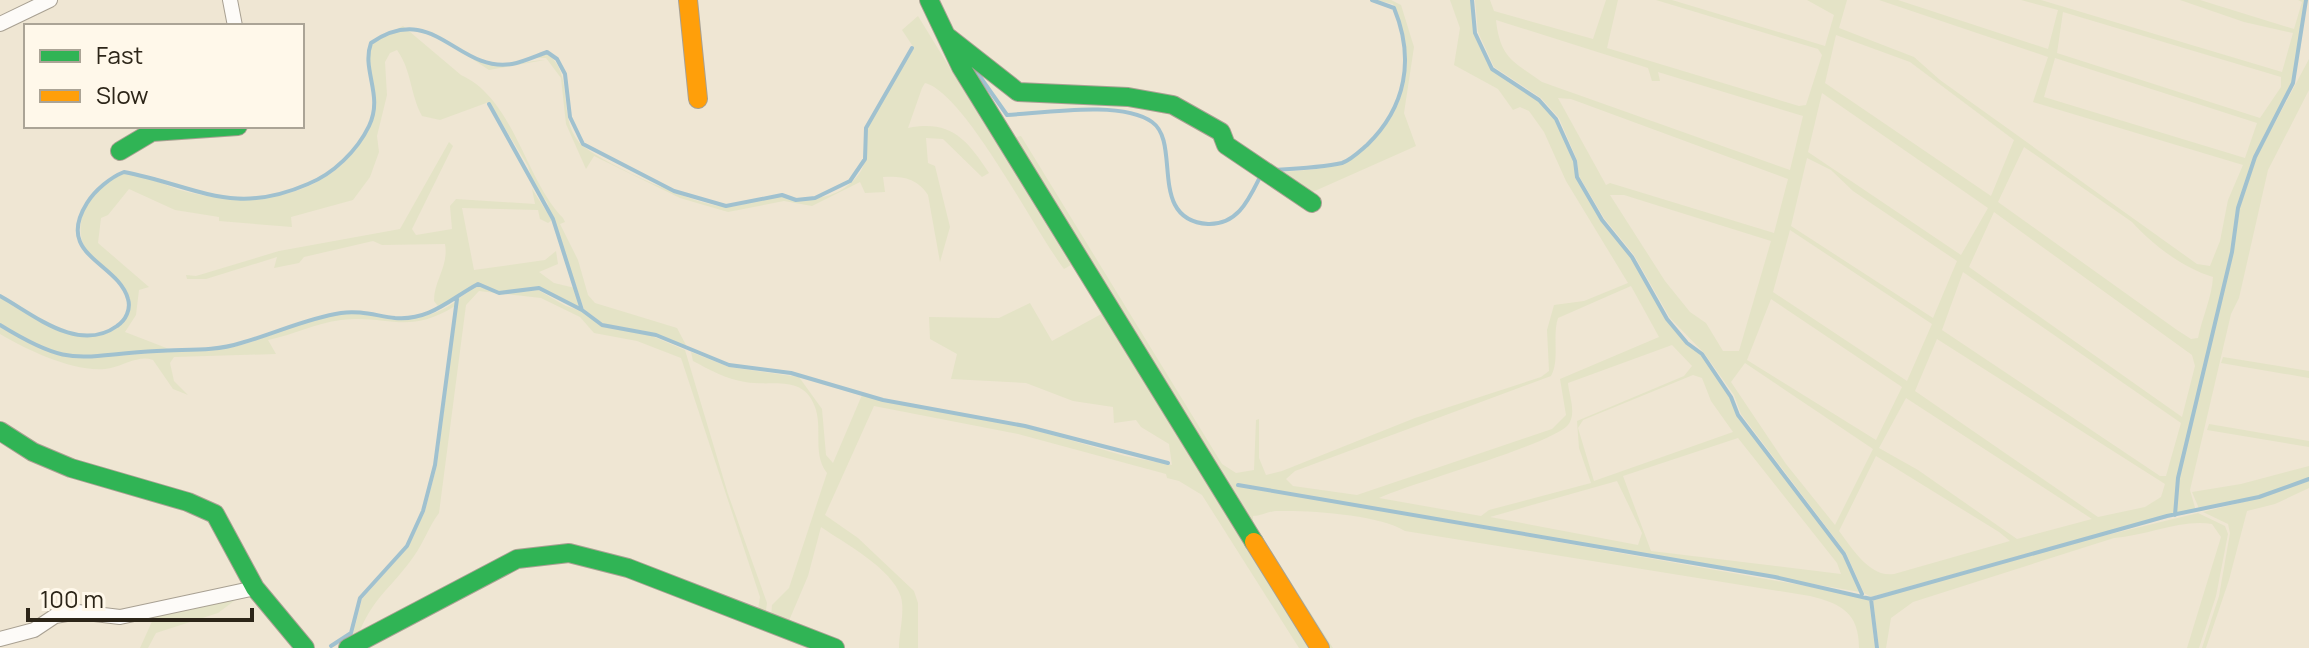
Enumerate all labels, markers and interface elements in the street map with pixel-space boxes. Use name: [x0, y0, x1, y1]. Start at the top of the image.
legend: [24, 24, 304, 128]
text: Fast: [96, 38, 143, 71]
text: Slow: [96, 78, 149, 111]
scale bar: [28, 572, 252, 622]
text: 100 m: [40, 582, 104, 615]

